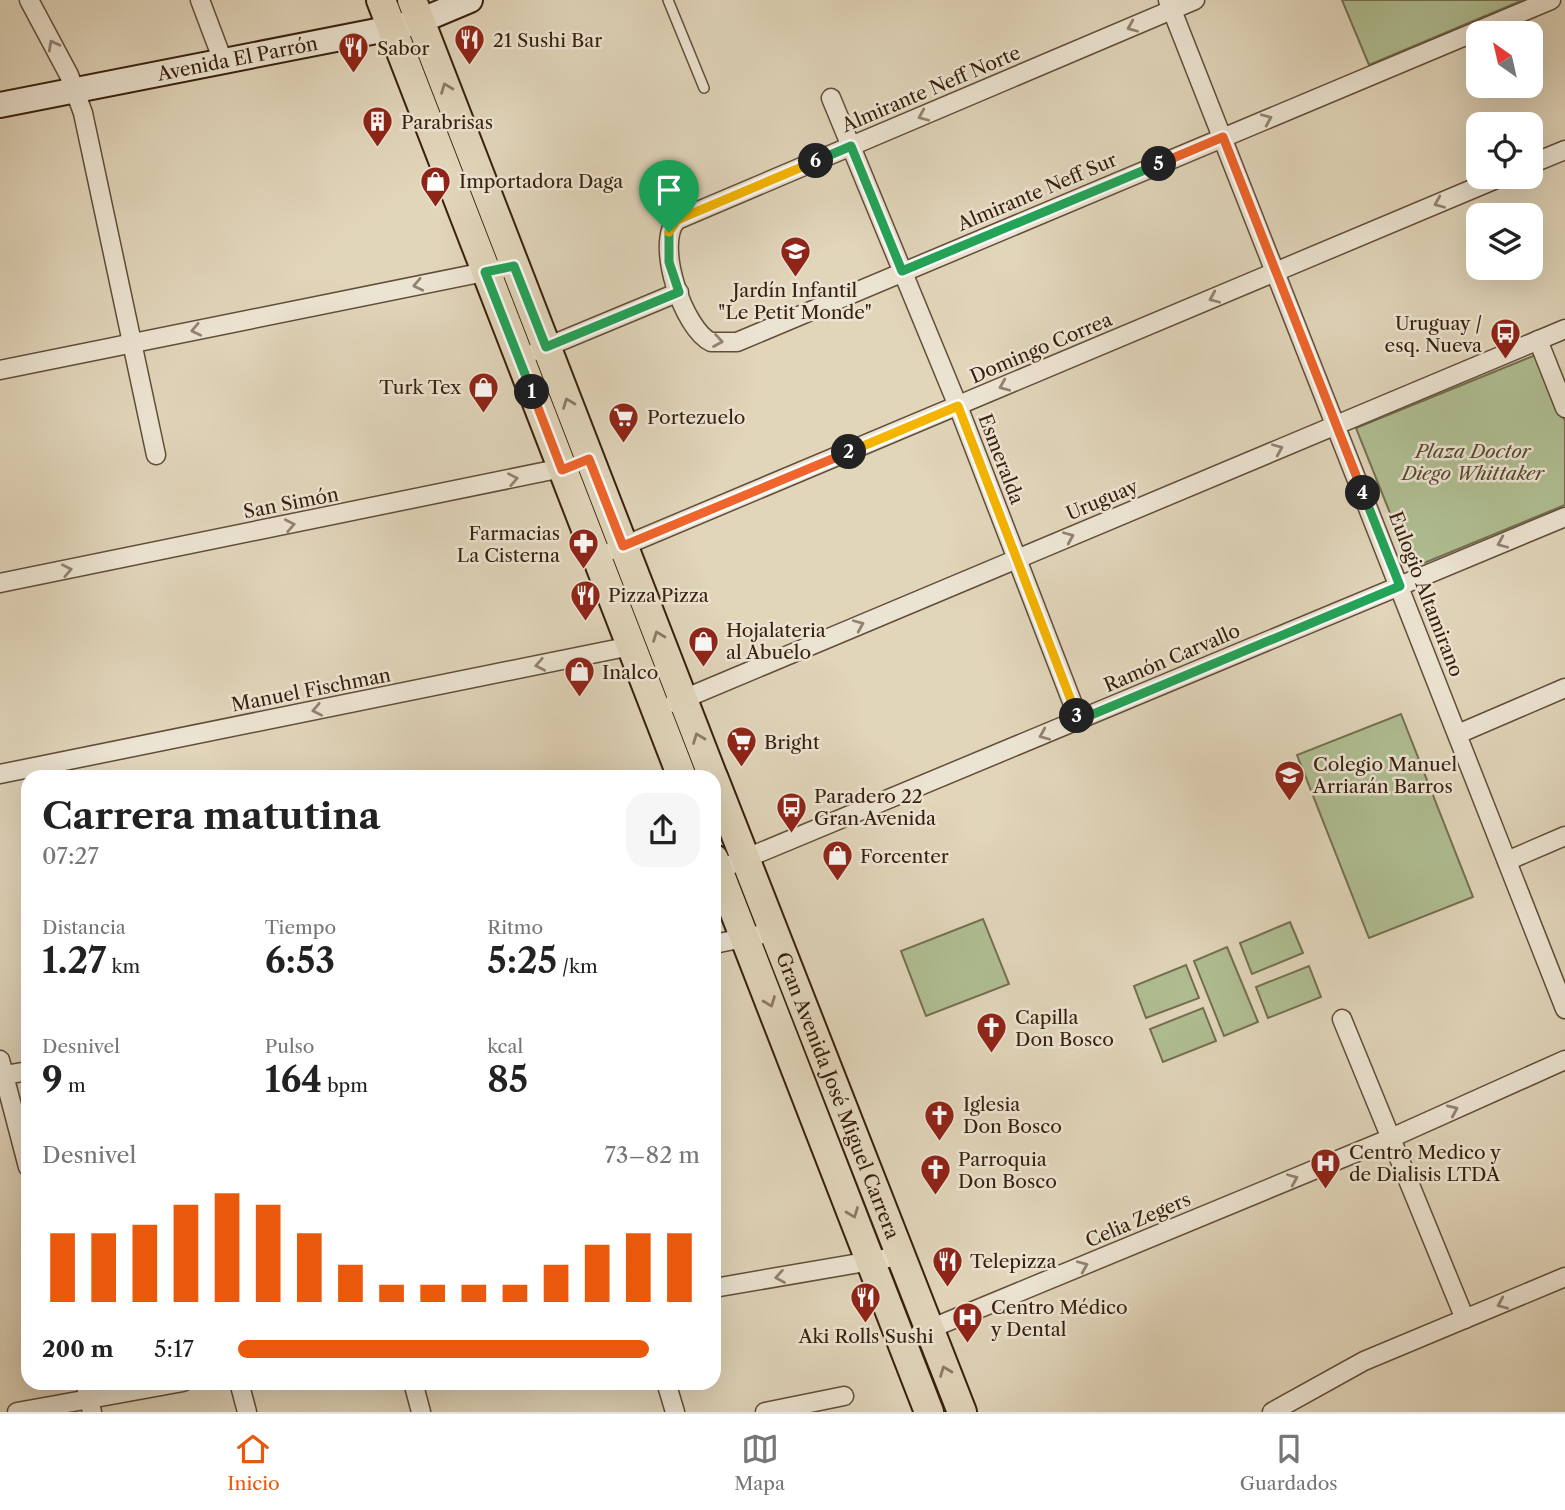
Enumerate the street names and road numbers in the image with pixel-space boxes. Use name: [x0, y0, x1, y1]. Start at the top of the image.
street label: Avenida El Parrón: [154, 31, 320, 86]
street label: Almirante Neff Norte: [837, 41, 1024, 137]
street label: Almirante Neff Sur: [953, 148, 1120, 236]
street label: Domingo Correa: [967, 308, 1115, 388]
street label: Esmeralda: [973, 411, 1029, 507]
street label: Uruguay: [1063, 474, 1142, 525]
street label: San Simón: [241, 482, 341, 524]
street label: Eulogio Altamirano: [1384, 508, 1468, 680]
street label: Ramón Carvallo: [1100, 619, 1244, 697]
street label: Manuel Fischman: [229, 663, 393, 717]
street label: Gran Avenida José Miguel Carrera: [771, 949, 905, 1242]
street label: Celia Zegers: [1082, 1188, 1194, 1252]

